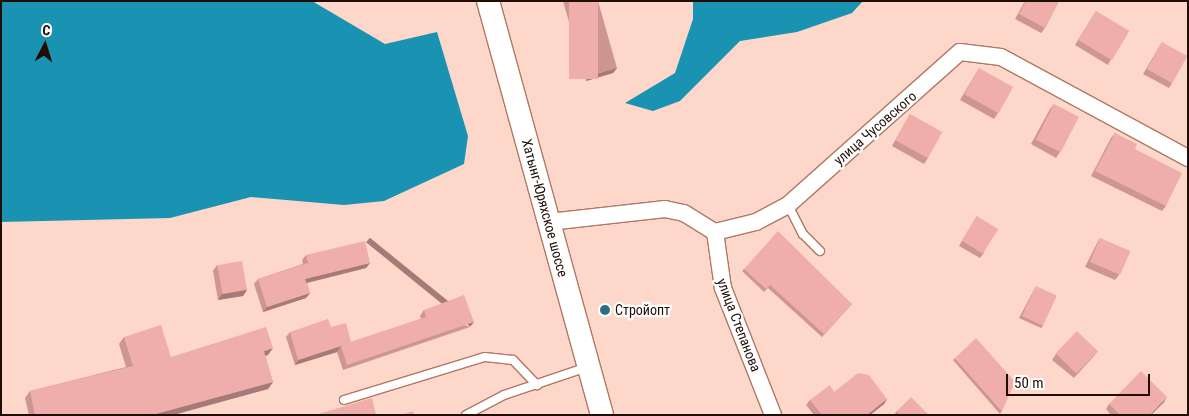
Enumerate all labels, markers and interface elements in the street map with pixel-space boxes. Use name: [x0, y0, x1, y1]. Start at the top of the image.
north arrow: [20, 20, 70, 70]
text: С: [42, 22, 51, 38]
street label: улица Чусовского: [830, 88, 920, 168]
street label: Хатынг-Юряхское шоссе: [518, 137, 572, 279]
street label: улица Степанова: [713, 276, 765, 374]
place label: Стройопт: [615, 302, 670, 318]
marker: Стройопт: [599, 304, 611, 316]
scale bar: [1009, 364, 1153, 396]
text: 50 m: [1014, 374, 1044, 392]

